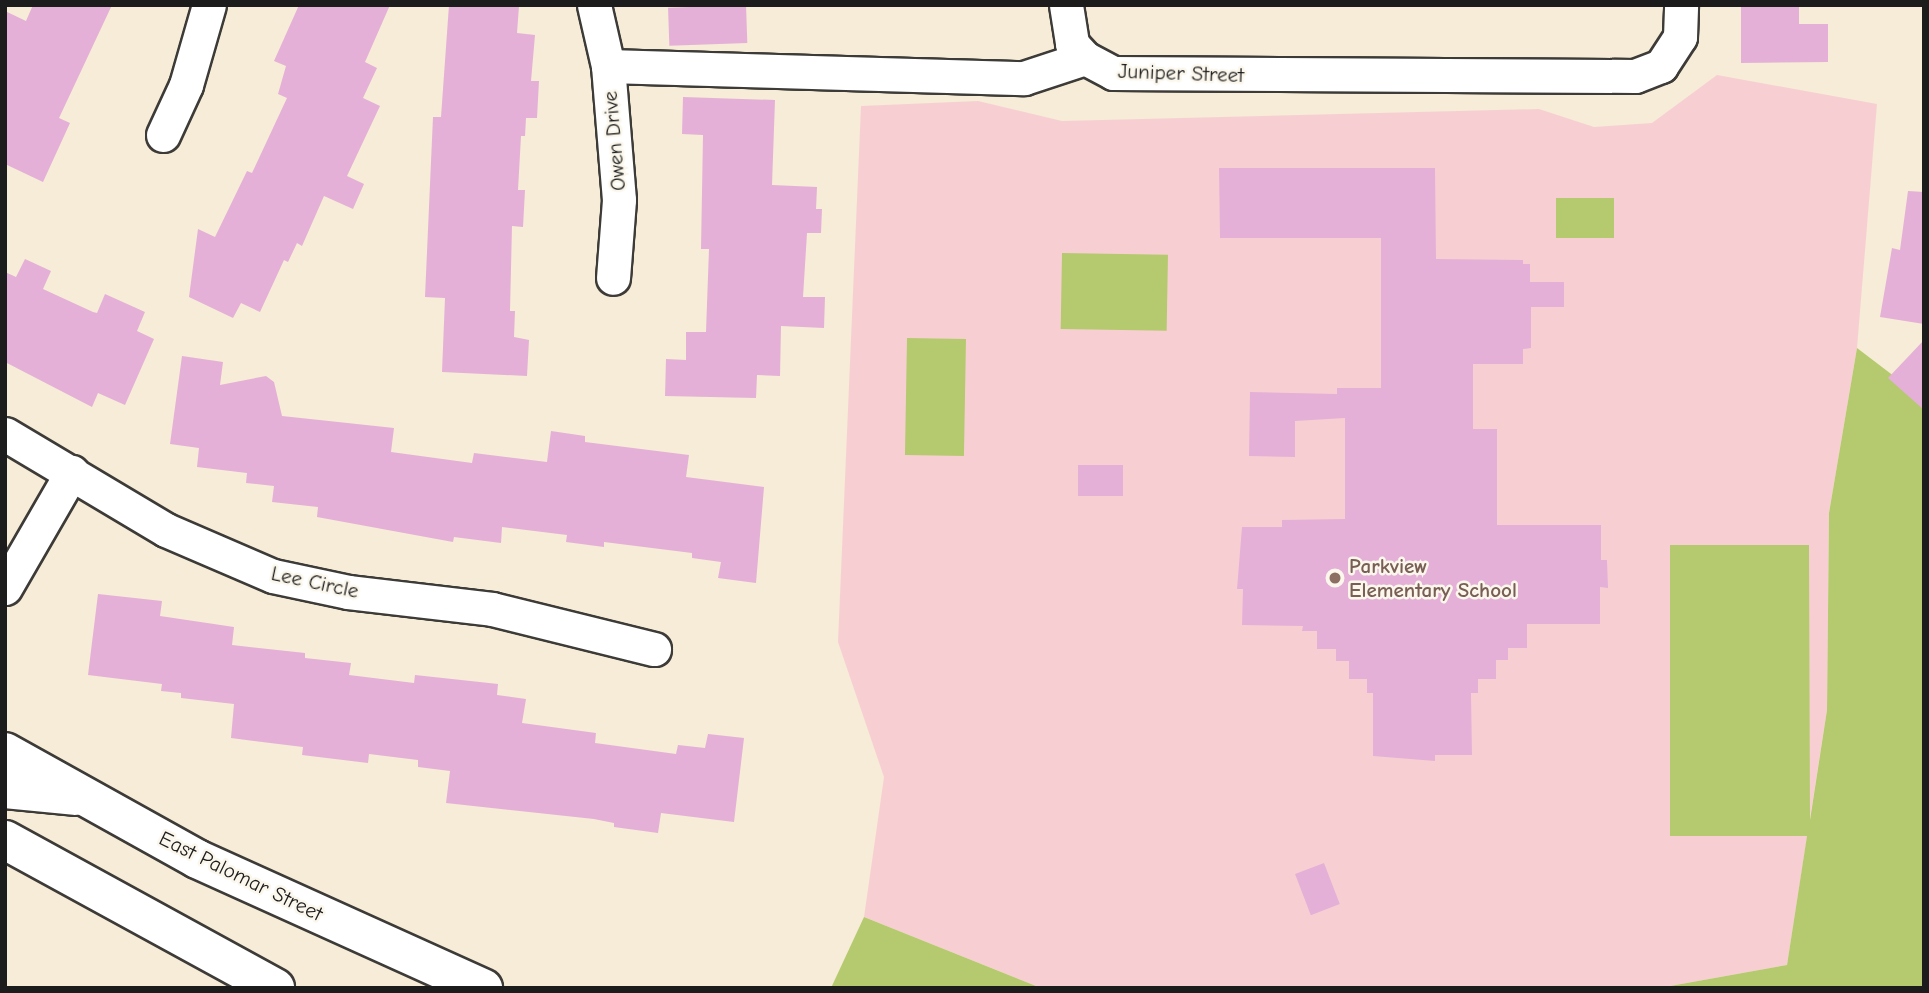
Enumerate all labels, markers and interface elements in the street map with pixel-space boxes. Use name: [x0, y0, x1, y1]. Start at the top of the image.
street label: Juniper Street: [1117, 58, 1245, 88]
street label: Owen Drive: [597, 90, 631, 192]
place label: Parkview Elementary School: [1349, 553, 1517, 603]
street label: Lee Circle: [269, 560, 361, 604]
marker: Parkview Elementary School: [1327, 570, 1343, 586]
street label: East Palomar Street: [155, 825, 327, 927]

